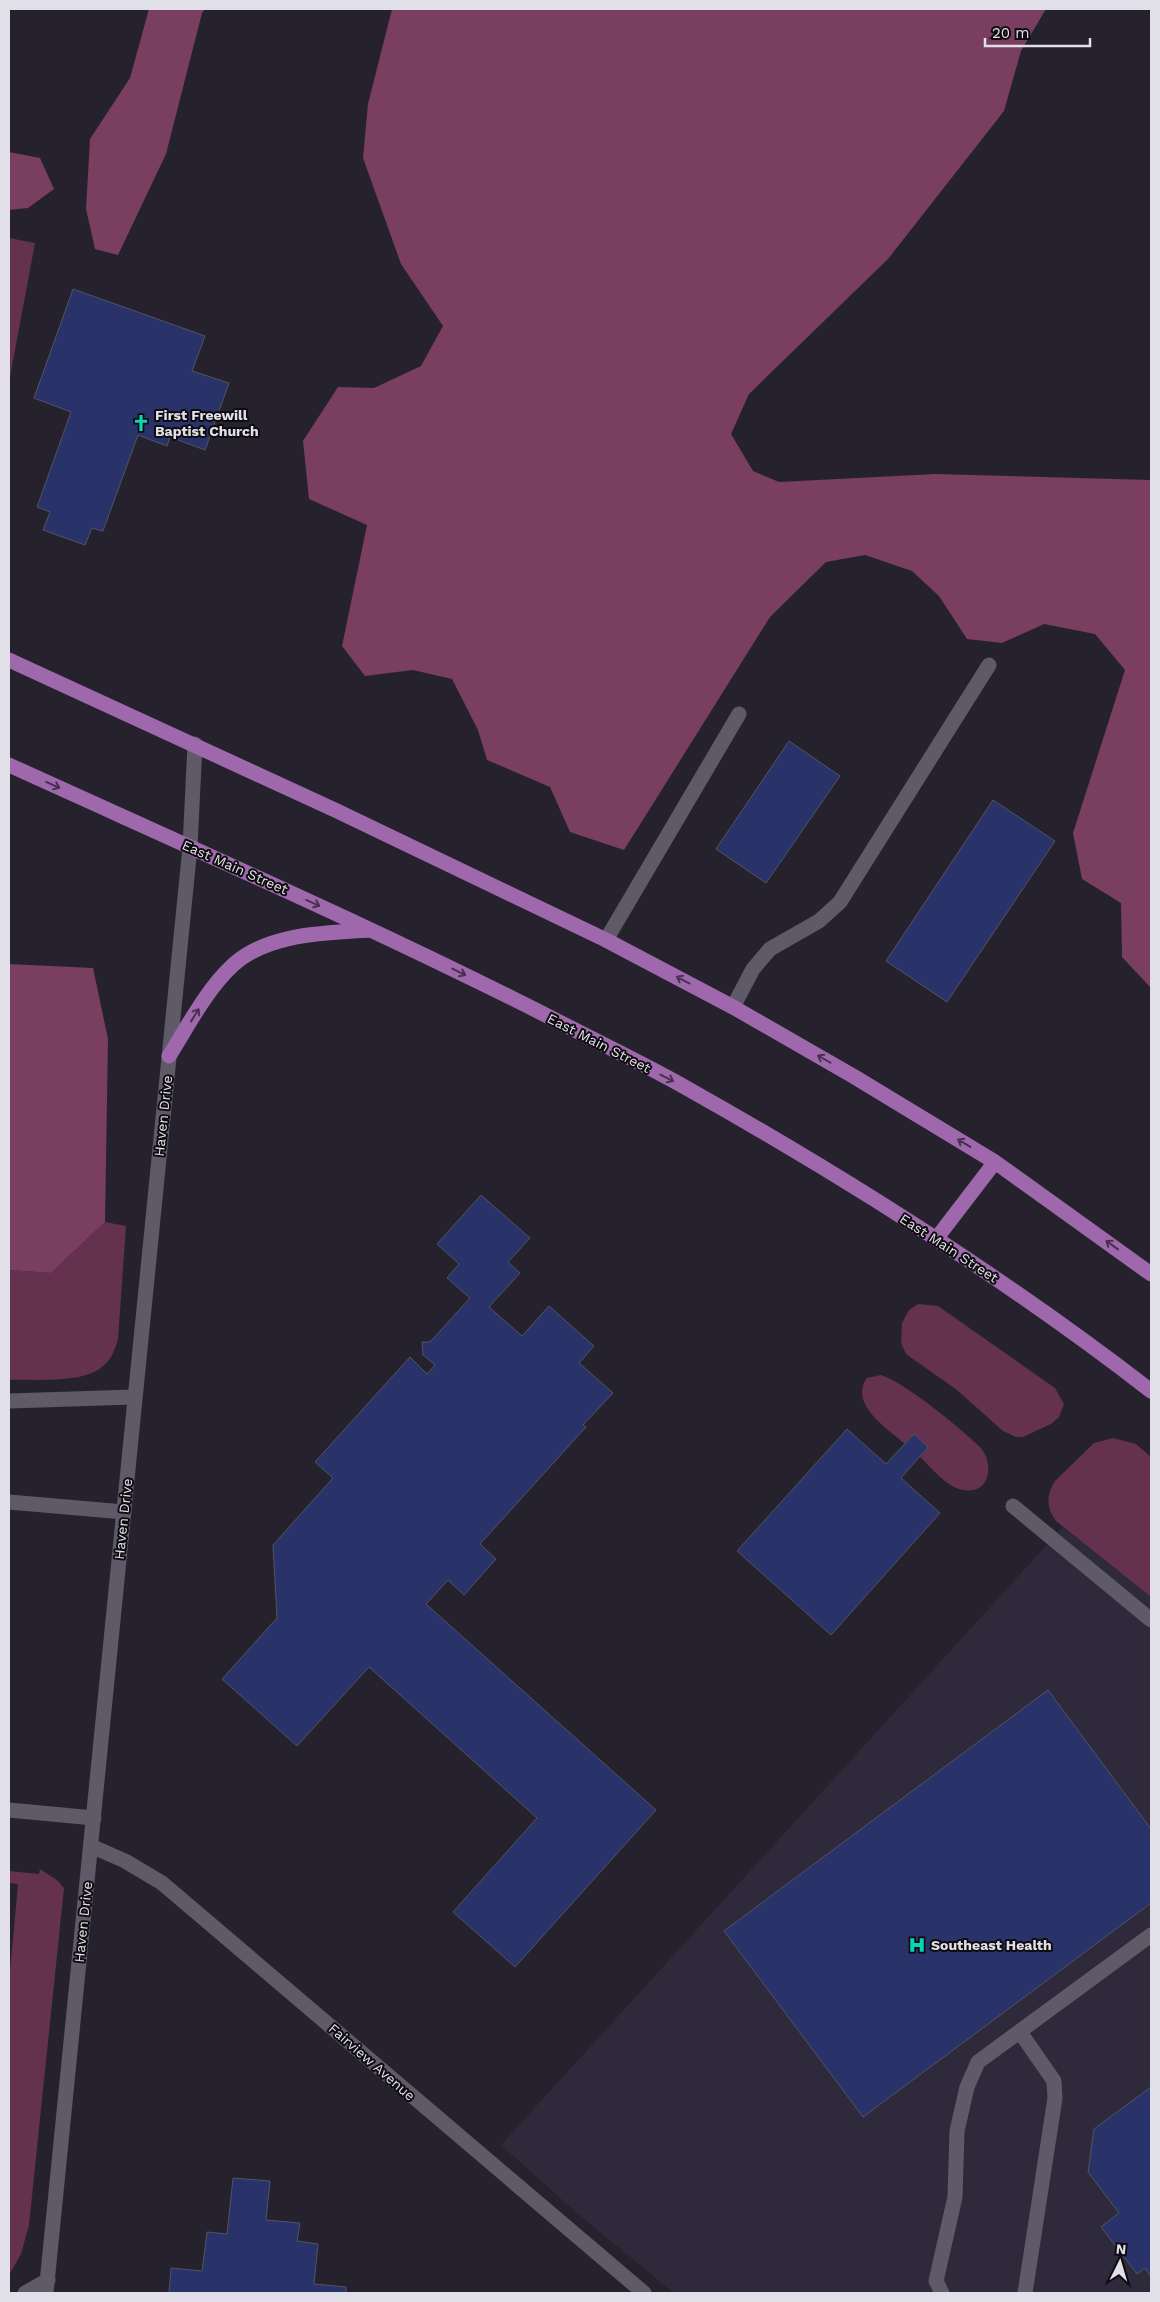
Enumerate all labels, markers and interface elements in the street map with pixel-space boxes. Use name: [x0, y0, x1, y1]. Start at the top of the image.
scale bar: [985, 15, 1090, 47]
text: 20 m: [992, 24, 1030, 42]
place label: First Freewill Baptist Church: [155, 407, 259, 439]
church icon: First Freewill Baptist Church: [131, 413, 151, 433]
one-way arrow: [45, 780, 60, 790]
street label: East Main Street: [180, 837, 290, 898]
one-way arrow: [305, 898, 320, 908]
one-way arrow: [452, 967, 467, 977]
one-way arrow: [675, 975, 690, 985]
one-way arrow: [191, 1008, 201, 1022]
street label: East Main Street: [545, 1010, 654, 1076]
one-way arrow: [818, 1054, 832, 1064]
one-way arrow: [659, 1073, 674, 1083]
street label: Haven Drive: [151, 1075, 175, 1157]
one-way arrow: [957, 1138, 971, 1148]
street label: East Main Street: [897, 1210, 1001, 1286]
one-way arrow: [1105, 1240, 1119, 1250]
street label: Haven Drive: [111, 1478, 135, 1560]
street label: Haven Drive: [71, 1881, 95, 1963]
hospital icon: Southeast Health: [907, 1935, 927, 1955]
place label: Southeast Health: [931, 1937, 1052, 1953]
street label: Fairview Avenue: [326, 2020, 418, 2104]
north arrow: [1095, 2237, 1145, 2287]
text: N: [1115, 2241, 1127, 2257]

